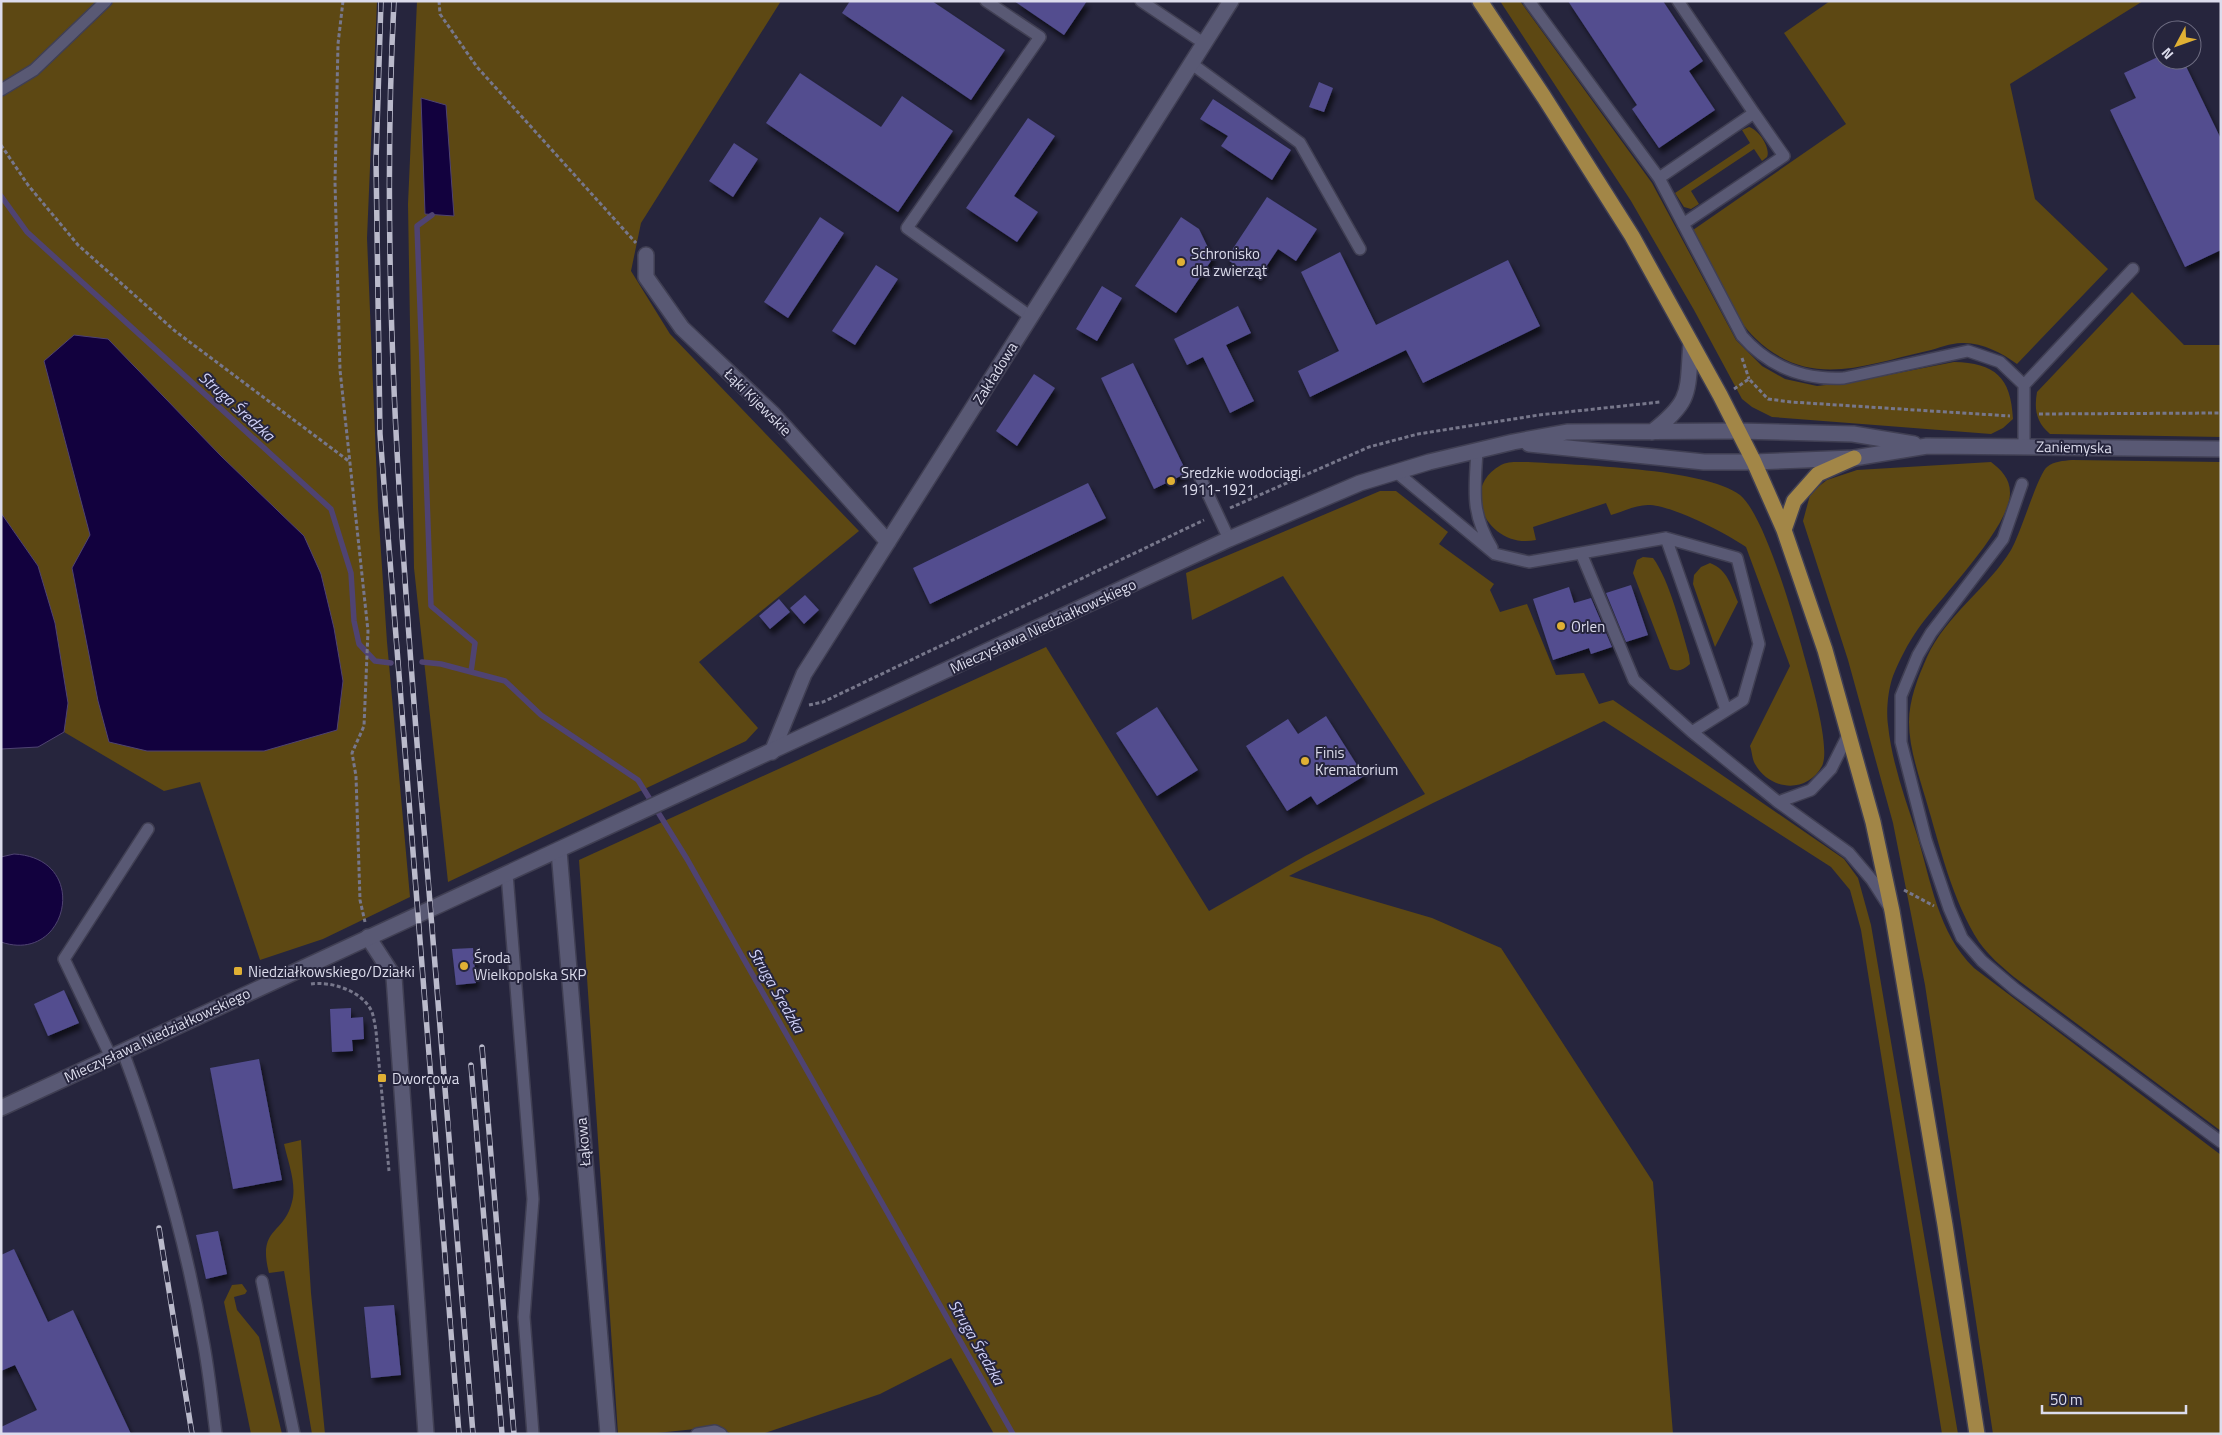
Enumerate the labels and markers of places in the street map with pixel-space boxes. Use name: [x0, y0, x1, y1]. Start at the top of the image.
place label: Schronisko dla zwierząt: [1191, 242, 1268, 282]
marker: Schronisko dla zwierząt: [1175, 256, 1187, 268]
place label: Sredzkie wodociągi 1911-1921: [1181, 461, 1301, 501]
marker: Sredzkie wodociągi 1911-1921: [1165, 475, 1177, 487]
place label: Orlen: [1571, 615, 1605, 638]
marker: Orlen: [1555, 620, 1567, 632]
place label: Finis Krematorium: [1315, 741, 1398, 781]
marker: Finis Krematorium: [1299, 755, 1311, 767]
place label: Środa Wielkopolska SKP: [474, 946, 586, 986]
place label: Niedziałkowskiego/Działki: [248, 960, 415, 983]
marker: Środa Wielkopolska SKP: [458, 960, 470, 972]
marker: Niedziałkowskiego/Działki: [232, 965, 244, 977]
place label: Dworcowa: [392, 1067, 460, 1090]
marker: Dworcowa: [376, 1072, 388, 1084]

